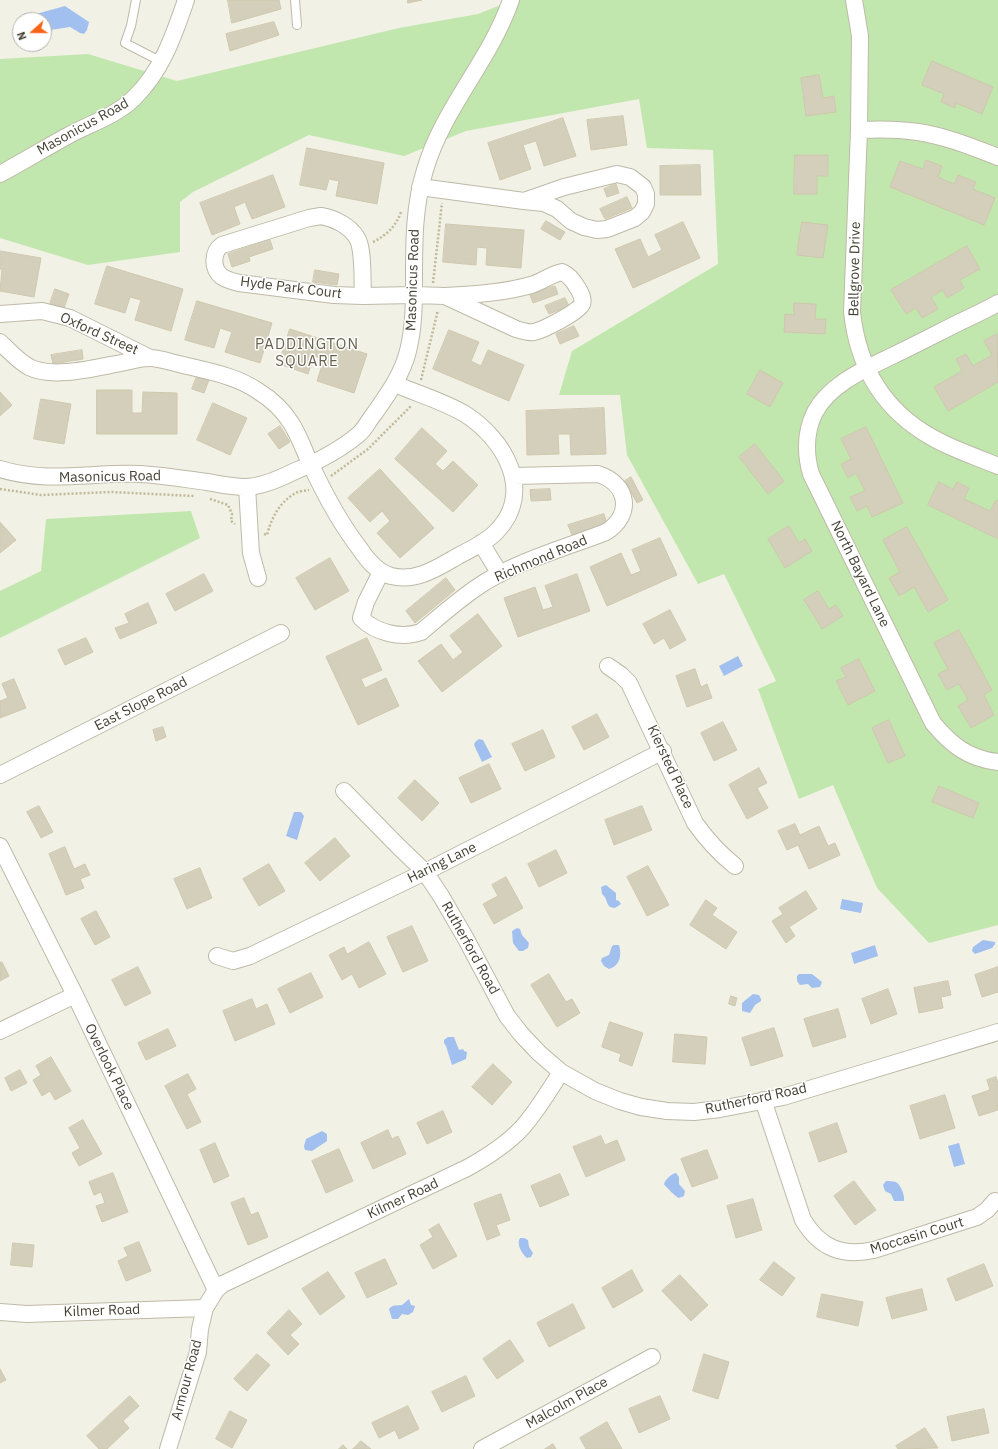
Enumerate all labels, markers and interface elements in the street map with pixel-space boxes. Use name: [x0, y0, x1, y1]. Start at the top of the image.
north arrow: [12, 12, 52, 52]
text: N: [14, 30, 30, 42]
street label: Masonicus Road: [34, 95, 132, 159]
street label: Bellgrove Drive: [846, 221, 864, 317]
street label: Masonicus Road: [403, 229, 423, 331]
street label: Hyde Park Court: [239, 273, 343, 303]
street label: Oxford Street: [57, 309, 141, 359]
district label: PADDINGTON SQUARE: [255, 336, 359, 371]
street label: Masonicus Road: [59, 468, 161, 486]
street label: North Bayard Lane: [827, 518, 893, 630]
street label: Richmond Road: [492, 532, 590, 586]
street label: East Slope Road: [92, 673, 190, 735]
street label: Kiersted Place: [643, 723, 697, 811]
street label: Haring Lane: [405, 839, 479, 887]
street label: Rutherford Road: [438, 899, 502, 997]
street label: Overlook Place: [81, 1021, 137, 1113]
street label: Rutherford Road: [704, 1080, 808, 1118]
street label: Kilmer Road: [365, 1175, 441, 1223]
street label: Moccasin Court: [868, 1214, 966, 1258]
street label: Kilmer Road: [63, 1301, 141, 1321]
street label: Armour Road: [168, 1338, 206, 1422]
street label: Malcolm Place: [523, 1374, 611, 1432]

